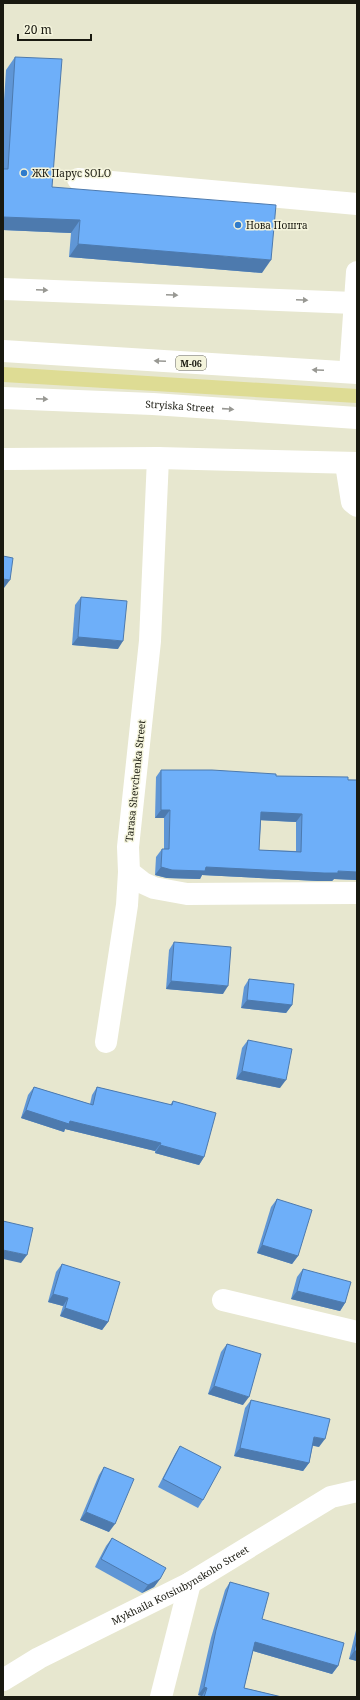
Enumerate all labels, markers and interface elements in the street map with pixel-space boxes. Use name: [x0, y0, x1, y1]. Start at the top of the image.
scale bar: [18, 16, 91, 42]
text: 20 m: [24, 21, 52, 38]
place label: ЖК Парус SOLO: [31, 166, 111, 180]
marker: ЖК Парус SOLO: [19, 168, 29, 178]
place label: Нова Пошта: [246, 218, 308, 232]
marker: Нова Пошта: [233, 220, 243, 230]
one-way arrow: [36, 287, 49, 293]
one-way arrow: [166, 292, 178, 299]
one-way arrow: [296, 297, 308, 304]
road number: М-06: [176, 356, 206, 370]
one-way arrow: [154, 357, 166, 364]
one-way arrow: [312, 367, 324, 374]
one-way arrow: [36, 396, 49, 402]
street label: Stryiska Street: [145, 397, 215, 415]
one-way arrow: [222, 405, 234, 412]
street label: Tarasa Shevchenka Street: [122, 719, 148, 843]
street label: Mykhaila Kotsiubynskoho Street: [109, 1542, 252, 1628]

